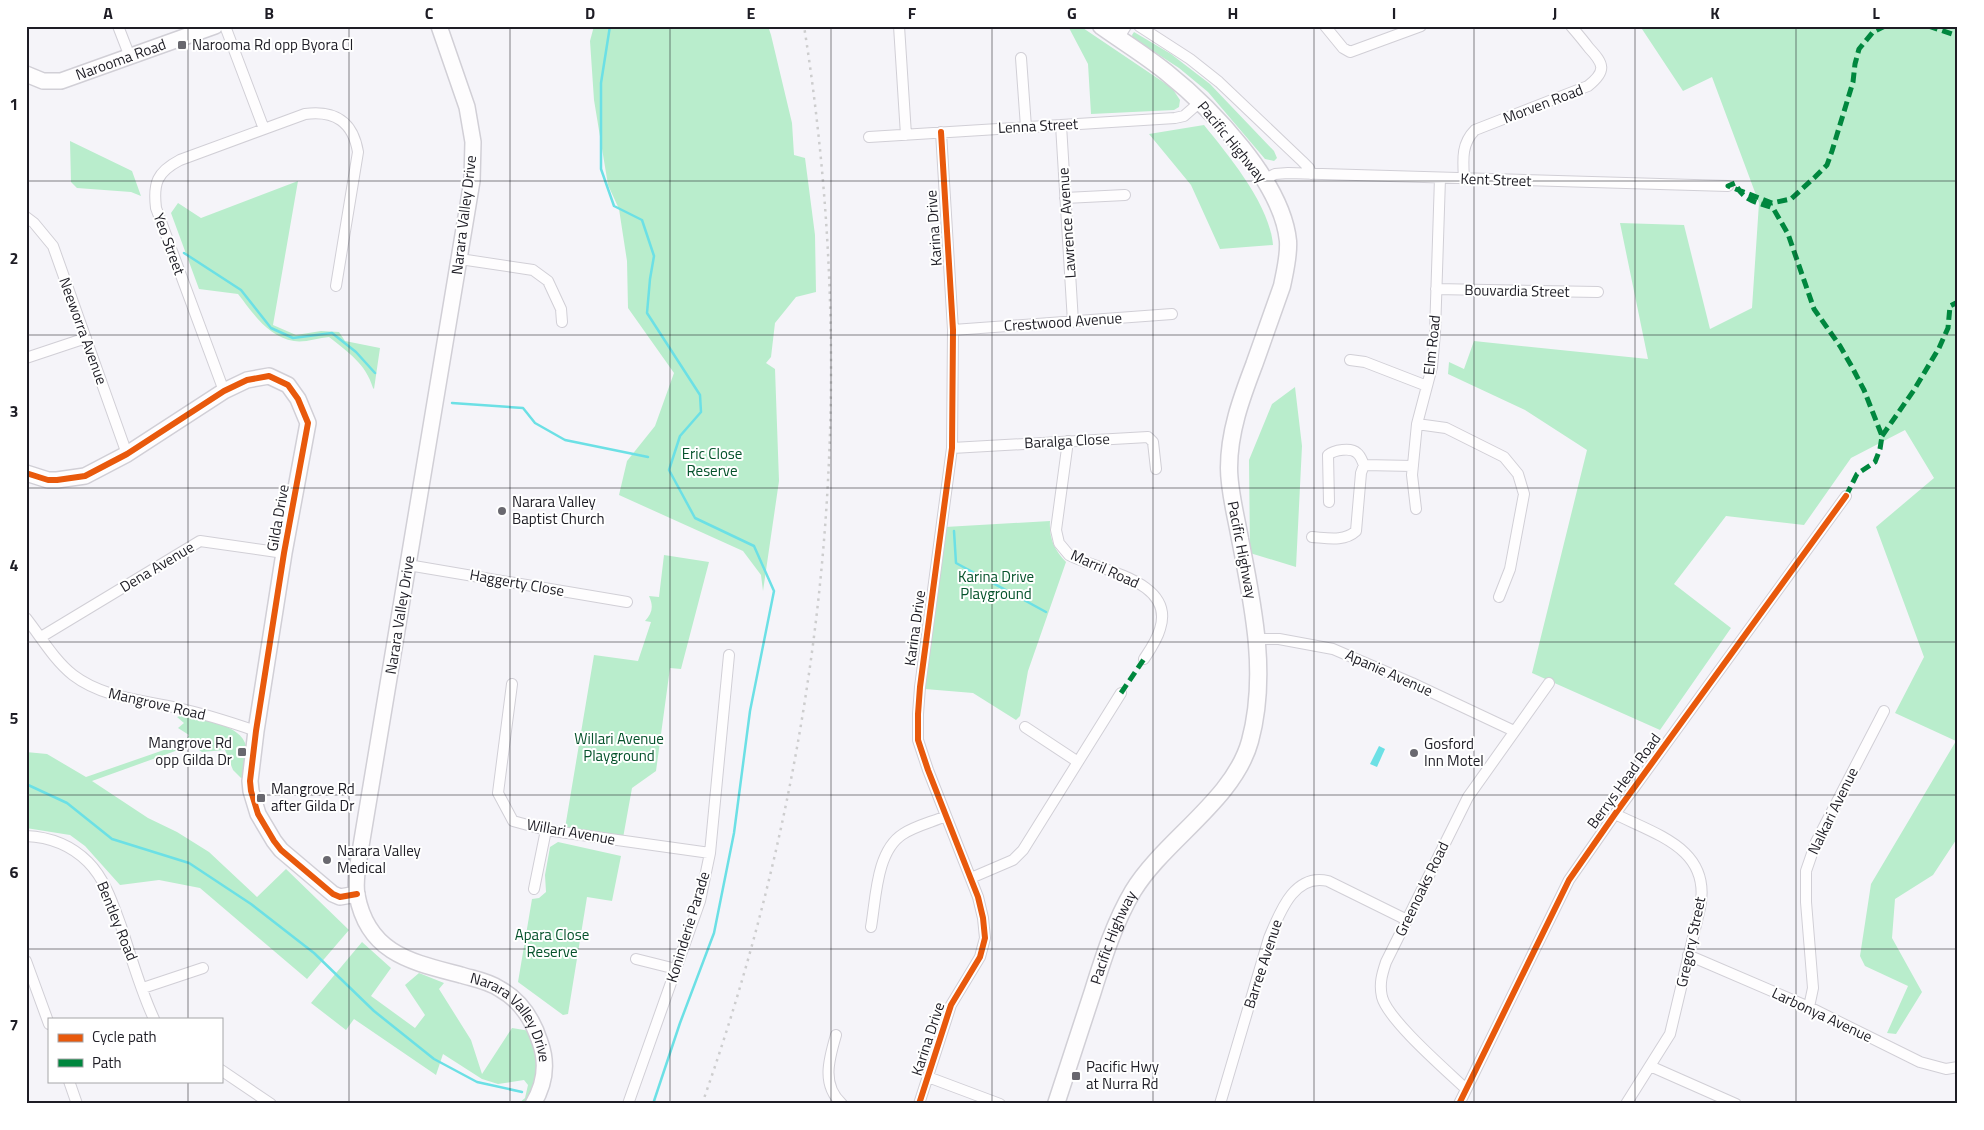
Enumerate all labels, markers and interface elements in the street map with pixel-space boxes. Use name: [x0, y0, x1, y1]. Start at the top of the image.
text: A: [103, 1, 113, 25]
text: B: [264, 1, 274, 25]
text: C: [425, 1, 434, 25]
text: D: [585, 1, 595, 25]
text: E: [747, 1, 756, 25]
text: F: [908, 1, 917, 25]
text: G: [1067, 1, 1077, 25]
text: H: [1228, 1, 1238, 25]
text: I: [1392, 1, 1396, 25]
text: J: [1553, 1, 1557, 25]
text: K: [1710, 1, 1720, 25]
text: L: [1872, 1, 1880, 25]
street label: Narooma Road: [72, 32, 169, 86]
place label: Narooma Rd opp Byora Cl: [192, 33, 353, 56]
marker: Narooma Rd opp Byora Cl: [176, 39, 188, 51]
street label: Morven Road: [1499, 78, 1586, 129]
text: 1: [10, 92, 18, 116]
street label: Pacific Highway: [1192, 96, 1273, 188]
street label: Lenna Street: [997, 112, 1079, 139]
street label: Narara Valley Drive: [445, 154, 482, 276]
street label: Lawrence Avenue: [1051, 167, 1082, 279]
street label: Kent Street: [1460, 167, 1533, 192]
street label: Karina Drive: [919, 189, 948, 267]
street label: Yeo Street: [148, 210, 192, 279]
text: 2: [10, 246, 18, 270]
street label: Neeworra Avenue: [53, 274, 114, 388]
street label: Bouvardia Street: [1464, 278, 1571, 303]
street label: Crestwood Avenue: [1003, 306, 1123, 337]
street label: Elm Road: [1417, 314, 1446, 376]
text: 3: [10, 399, 18, 423]
street label: Baralga Close: [1024, 427, 1110, 454]
park label: Eric Close Reserve: [682, 442, 742, 482]
street label: Gilda Drive: [260, 483, 295, 553]
place label: Narara Valley Baptist Church: [512, 490, 605, 530]
street label: Pacific Highway: [1222, 499, 1263, 601]
marker: Narara Valley Baptist Church: [496, 505, 508, 517]
street label: Dena Avenue: [115, 535, 198, 598]
street label: Marril Road: [1067, 543, 1143, 594]
text: 4: [10, 553, 19, 577]
street label: Narara Valley Drive: [379, 554, 420, 676]
street label: Haggerty Close: [468, 563, 566, 602]
park label: Karina Drive Playground: [958, 565, 1034, 605]
street label: Karina Drive: [898, 589, 931, 667]
street label: Apanie Avenue: [1342, 643, 1437, 702]
street label: Mangrove Road: [106, 681, 208, 726]
text: 5: [10, 706, 19, 730]
park label: Willari Avenue Playground: [574, 727, 664, 767]
street label: Berrys Head Road: [1581, 728, 1666, 833]
place label: Mangrove Rd opp Gilda Dr: [148, 731, 232, 771]
place label: Gosford Inn Motel: [1424, 732, 1484, 772]
marker: Mangrove Rd opp Gilda Dr: [236, 746, 248, 758]
marker: Gosford Inn Motel: [1408, 747, 1420, 759]
street label: Nalkari Avenue: [1802, 763, 1864, 858]
place label: Mangrove Rd after Gilda Dr: [271, 777, 355, 817]
marker: Mangrove Rd after Gilda Dr: [255, 792, 267, 804]
street label: Willari Avenue: [525, 812, 617, 851]
street label: Greenoaks Road: [1389, 838, 1454, 940]
place label: Narara Valley Medical: [337, 839, 421, 879]
marker: Narara Valley Medical: [321, 854, 333, 866]
text: 6: [10, 860, 19, 884]
street label: Koninderie Parade: [660, 868, 715, 985]
street label: Bentley Road: [91, 878, 144, 964]
street label: Pacific Highway: [1084, 886, 1142, 987]
street label: Gregory Street: [1670, 894, 1711, 989]
street label: Barree Avenue: [1237, 916, 1288, 1011]
park label: Apara Close Reserve: [515, 923, 589, 963]
street label: Narara Valley Drive: [468, 966, 556, 1063]
street label: Larbonya Avenue: [1768, 981, 1876, 1048]
street label: Karina Drive: [905, 999, 950, 1079]
text: 7: [10, 1013, 18, 1037]
legend: [48, 1018, 222, 1082]
text: Cycle path: [92, 1025, 157, 1048]
text: Path: [92, 1051, 122, 1074]
place label: Pacific Hwy at Nurra Rd: [1086, 1055, 1159, 1095]
marker: Pacific Hwy at Nurra Rd: [1070, 1070, 1082, 1082]

